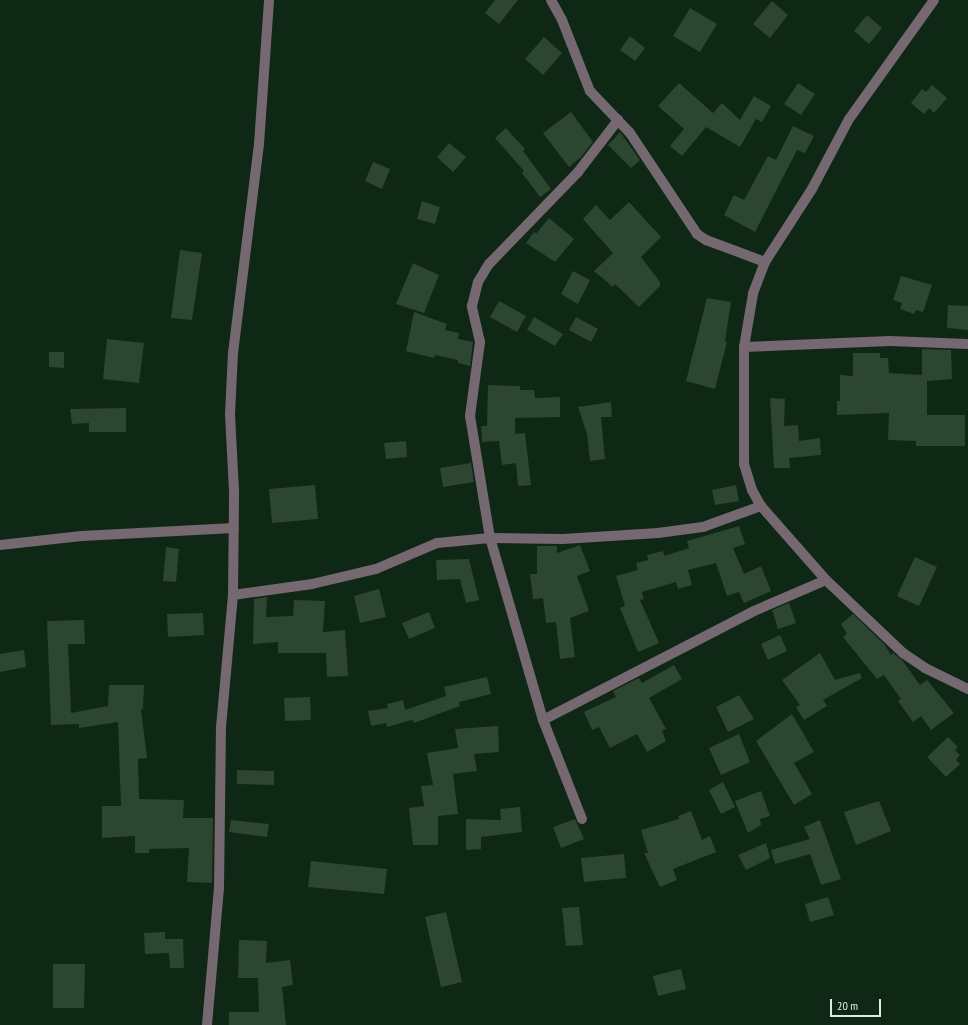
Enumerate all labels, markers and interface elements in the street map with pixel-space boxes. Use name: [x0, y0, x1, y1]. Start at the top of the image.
scale bar: [832, 991, 883, 1017]
text: 20 m: [837, 998, 858, 1013]

